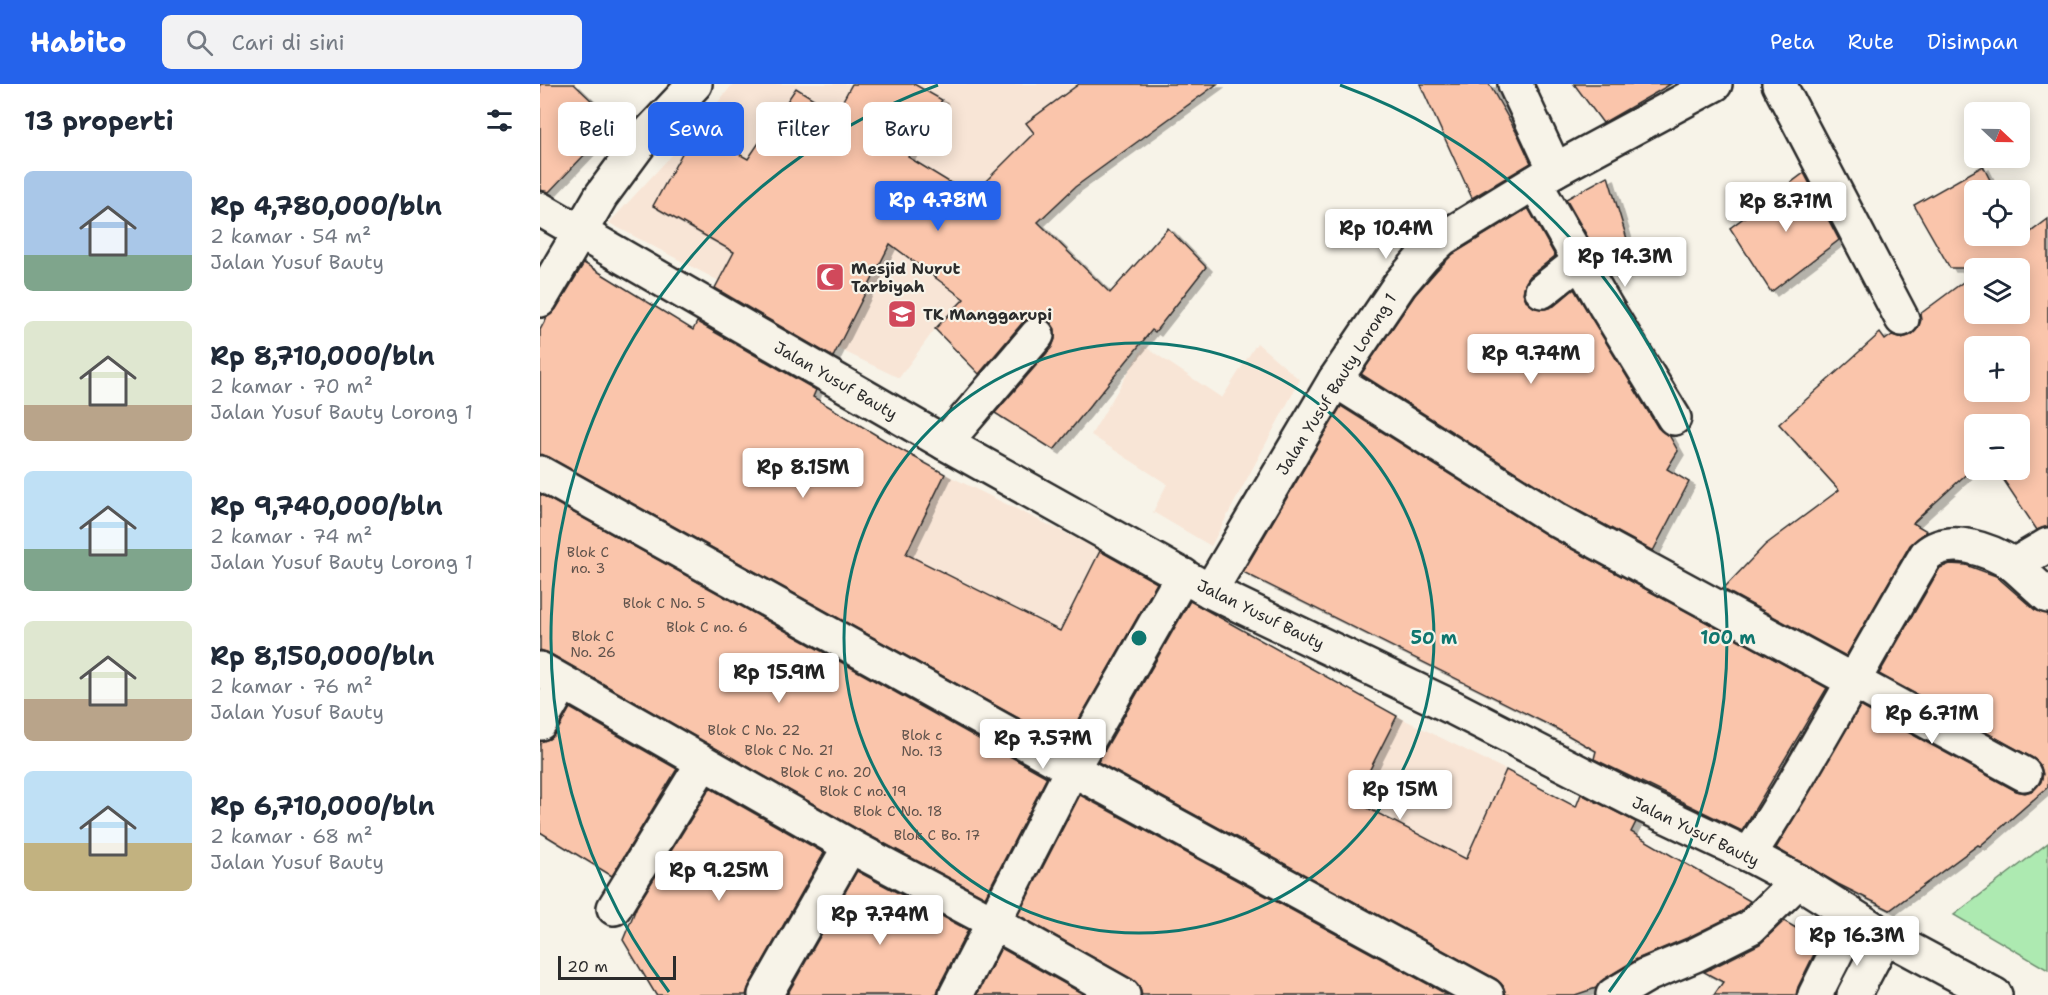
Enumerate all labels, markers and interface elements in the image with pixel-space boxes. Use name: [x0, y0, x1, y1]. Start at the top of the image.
search box: [162, 15, 582, 69]
text: Habito: [30, 23, 126, 61]
icon: search: [183, 26, 216, 59]
text: Cari di sini: [231, 28, 345, 57]
text: Peta: [1770, 28, 1815, 56]
text: Rute: [1848, 28, 1894, 56]
text: Disimpan: [1927, 28, 2018, 56]
chip: Beli: [558, 102, 636, 156]
chip: Sewa: [648, 102, 744, 156]
chip: Filter: [756, 102, 851, 156]
chip: Baru: [863, 102, 952, 156]
north arrow: [1964, 102, 2030, 168]
map controls: [1964, 102, 2030, 480]
text: 13 properti: [24, 103, 174, 138]
icon: filters: [483, 104, 516, 137]
button: locate: [1964, 180, 2030, 246]
pin: Rp 4.78M: [876, 181, 1000, 232]
pin: Rp 8.71M: [1724, 182, 1848, 233]
text: Rp 4.78M: [889, 187, 987, 213]
text: Rp 4,780,000/bln: [210, 188, 442, 223]
text: Rp 8.71M: [1739, 188, 1833, 214]
icon: home: [72, 195, 144, 267]
pin: Rp 10.4M: [1324, 209, 1448, 260]
text: Rp 10.4M: [1339, 215, 1433, 241]
text: 2 kamar · 54 m²: [210, 223, 371, 249]
pin: Rp 14.3M: [1563, 237, 1687, 288]
text: Rp 14.3M: [1577, 243, 1673, 269]
text: Jalan Yusuf Bauty: [210, 249, 384, 275]
place label: Mesjid Nurut Tarbiyah: [851, 258, 960, 297]
button: layers: [1964, 258, 2030, 324]
mosque icon: Mesjid Nurut Tarbiyah: [814, 261, 846, 293]
street label: Jalan Yusuf Bauty Lorong 1: [1272, 289, 1401, 479]
school or university icon: TK Manggarupi: [886, 298, 918, 330]
place label: TK Manggarupi: [923, 304, 1052, 325]
pin: Rp 9.74M: [1469, 334, 1593, 385]
button: +: [1964, 336, 2030, 402]
street label: Jalan Yusuf Bauty: [770, 337, 901, 424]
text: Rp 8,710,000/bln: [210, 338, 435, 373]
text: Rp 9.74M: [1481, 340, 1581, 366]
icon: home: [72, 345, 144, 417]
text: 2 kamar · 70 m²: [210, 373, 373, 399]
text: Jalan Yusuf Bauty Lorong 1: [210, 399, 473, 425]
button: −: [1964, 414, 2030, 480]
pin: Rp 8.15M: [741, 448, 865, 499]
text: Rp 8.15M: [757, 454, 849, 480]
text: Rp 9,740,000/bln: [210, 488, 443, 523]
icon: home: [72, 495, 144, 567]
text: 2 kamar · 74 m²: [210, 523, 373, 549]
house number: Blok C no. 3: [567, 543, 609, 577]
text: Jalan Yusuf Bauty Lorong 1: [210, 549, 473, 575]
street label: Jalan Yusuf Bauty: [1194, 575, 1328, 654]
house number: Blok C No. 5: [623, 594, 705, 612]
house number: Blok C no. 6: [666, 618, 748, 636]
text: 50 m: [1411, 626, 1458, 650]
text: 100 m: [1700, 626, 1756, 650]
house number: Blok C No. 26: [570, 627, 616, 661]
centre of rings: [1129, 628, 1149, 648]
text: Rp 8,150,000/bln: [210, 638, 435, 673]
icon: home: [72, 645, 144, 717]
pin: Rp 15.9M: [717, 653, 841, 704]
text: Rp 15.9M: [733, 659, 825, 685]
text: 2 kamar · 76 m²: [210, 673, 373, 699]
pin: Rp 6.71M: [1870, 694, 1994, 745]
text: Jalan Yusuf Bauty: [210, 699, 384, 725]
text: Rp 6.71M: [1885, 700, 1979, 726]
pin: Rp 7.57M: [981, 719, 1105, 770]
house number: Blok C No. 22: [708, 721, 800, 739]
text: Rp 7.57M: [994, 725, 1092, 751]
house number: Blok c No. 13: [901, 726, 943, 760]
house number: Blok C No. 21: [745, 741, 833, 759]
house number: Blok C no. 20: [780, 763, 872, 781]
pin: Rp 15M: [1351, 770, 1449, 821]
text: Rp 15M: [1362, 776, 1438, 802]
house number: Blok C no. 19: [819, 782, 907, 800]
text: Rp 6,710,000/bln: [210, 788, 435, 823]
street label: Jalan Yusuf Bauty: [1629, 792, 1763, 871]
icon: home: [72, 795, 144, 867]
house number: Blok C No. 18: [853, 802, 943, 820]
text: 2 kamar · 68 m²: [210, 823, 373, 849]
house number: Blok C Bo. 17: [894, 826, 980, 844]
text: Jalan Yusuf Bauty: [210, 849, 384, 875]
pin: Rp 9.25M: [657, 851, 781, 902]
text: Rp 9.25M: [669, 857, 769, 883]
pin: Rp 7.74M: [818, 895, 942, 946]
text: Rp 7.74M: [831, 901, 929, 927]
pin: Rp 16.3M: [1795, 916, 1919, 967]
text: Rp 16.3M: [1809, 922, 1905, 948]
scale bar: [558, 953, 676, 980]
text: 20 m: [567, 956, 608, 977]

